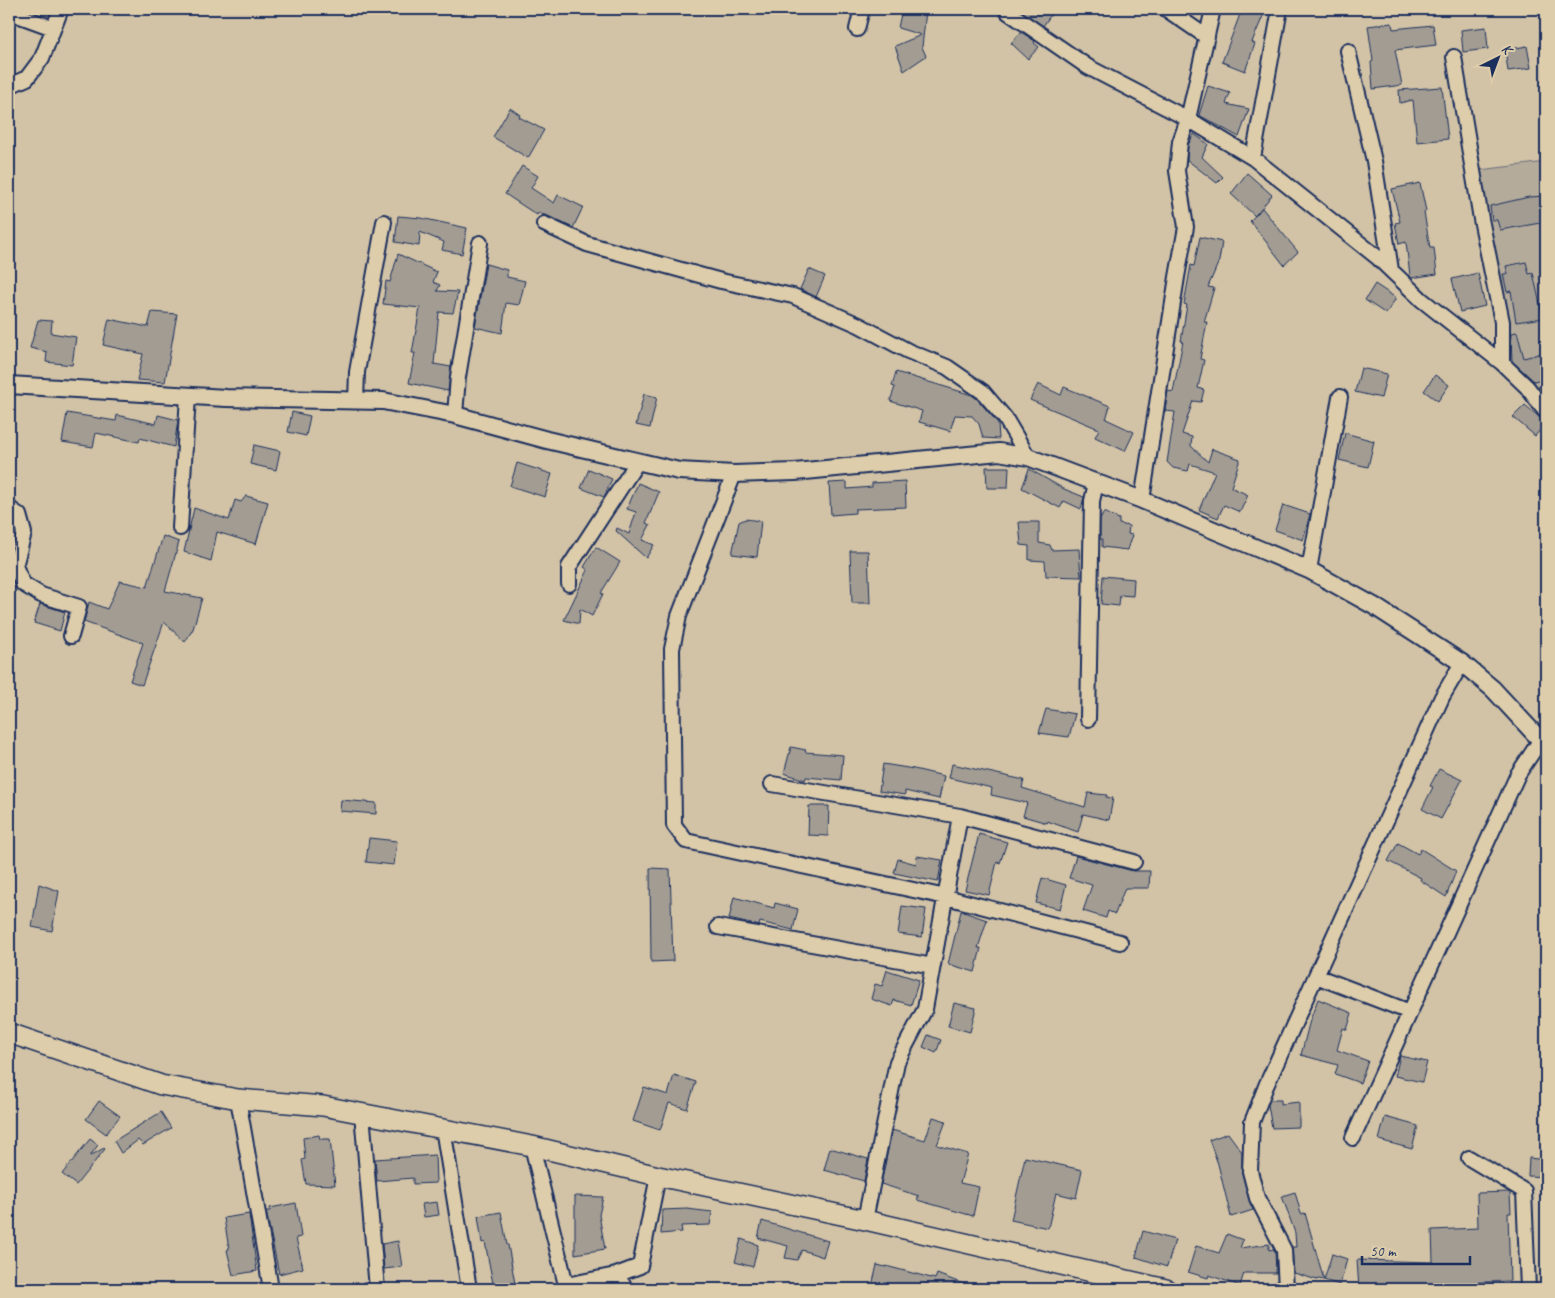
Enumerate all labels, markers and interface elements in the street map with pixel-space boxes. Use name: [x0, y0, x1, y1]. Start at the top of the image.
north arrow: [1472, 32, 1522, 82]
text: K: [1498, 40, 1517, 59]
scale bar: [1362, 1233, 1470, 1265]
text: 50 m: [1370, 1242, 1397, 1261]

